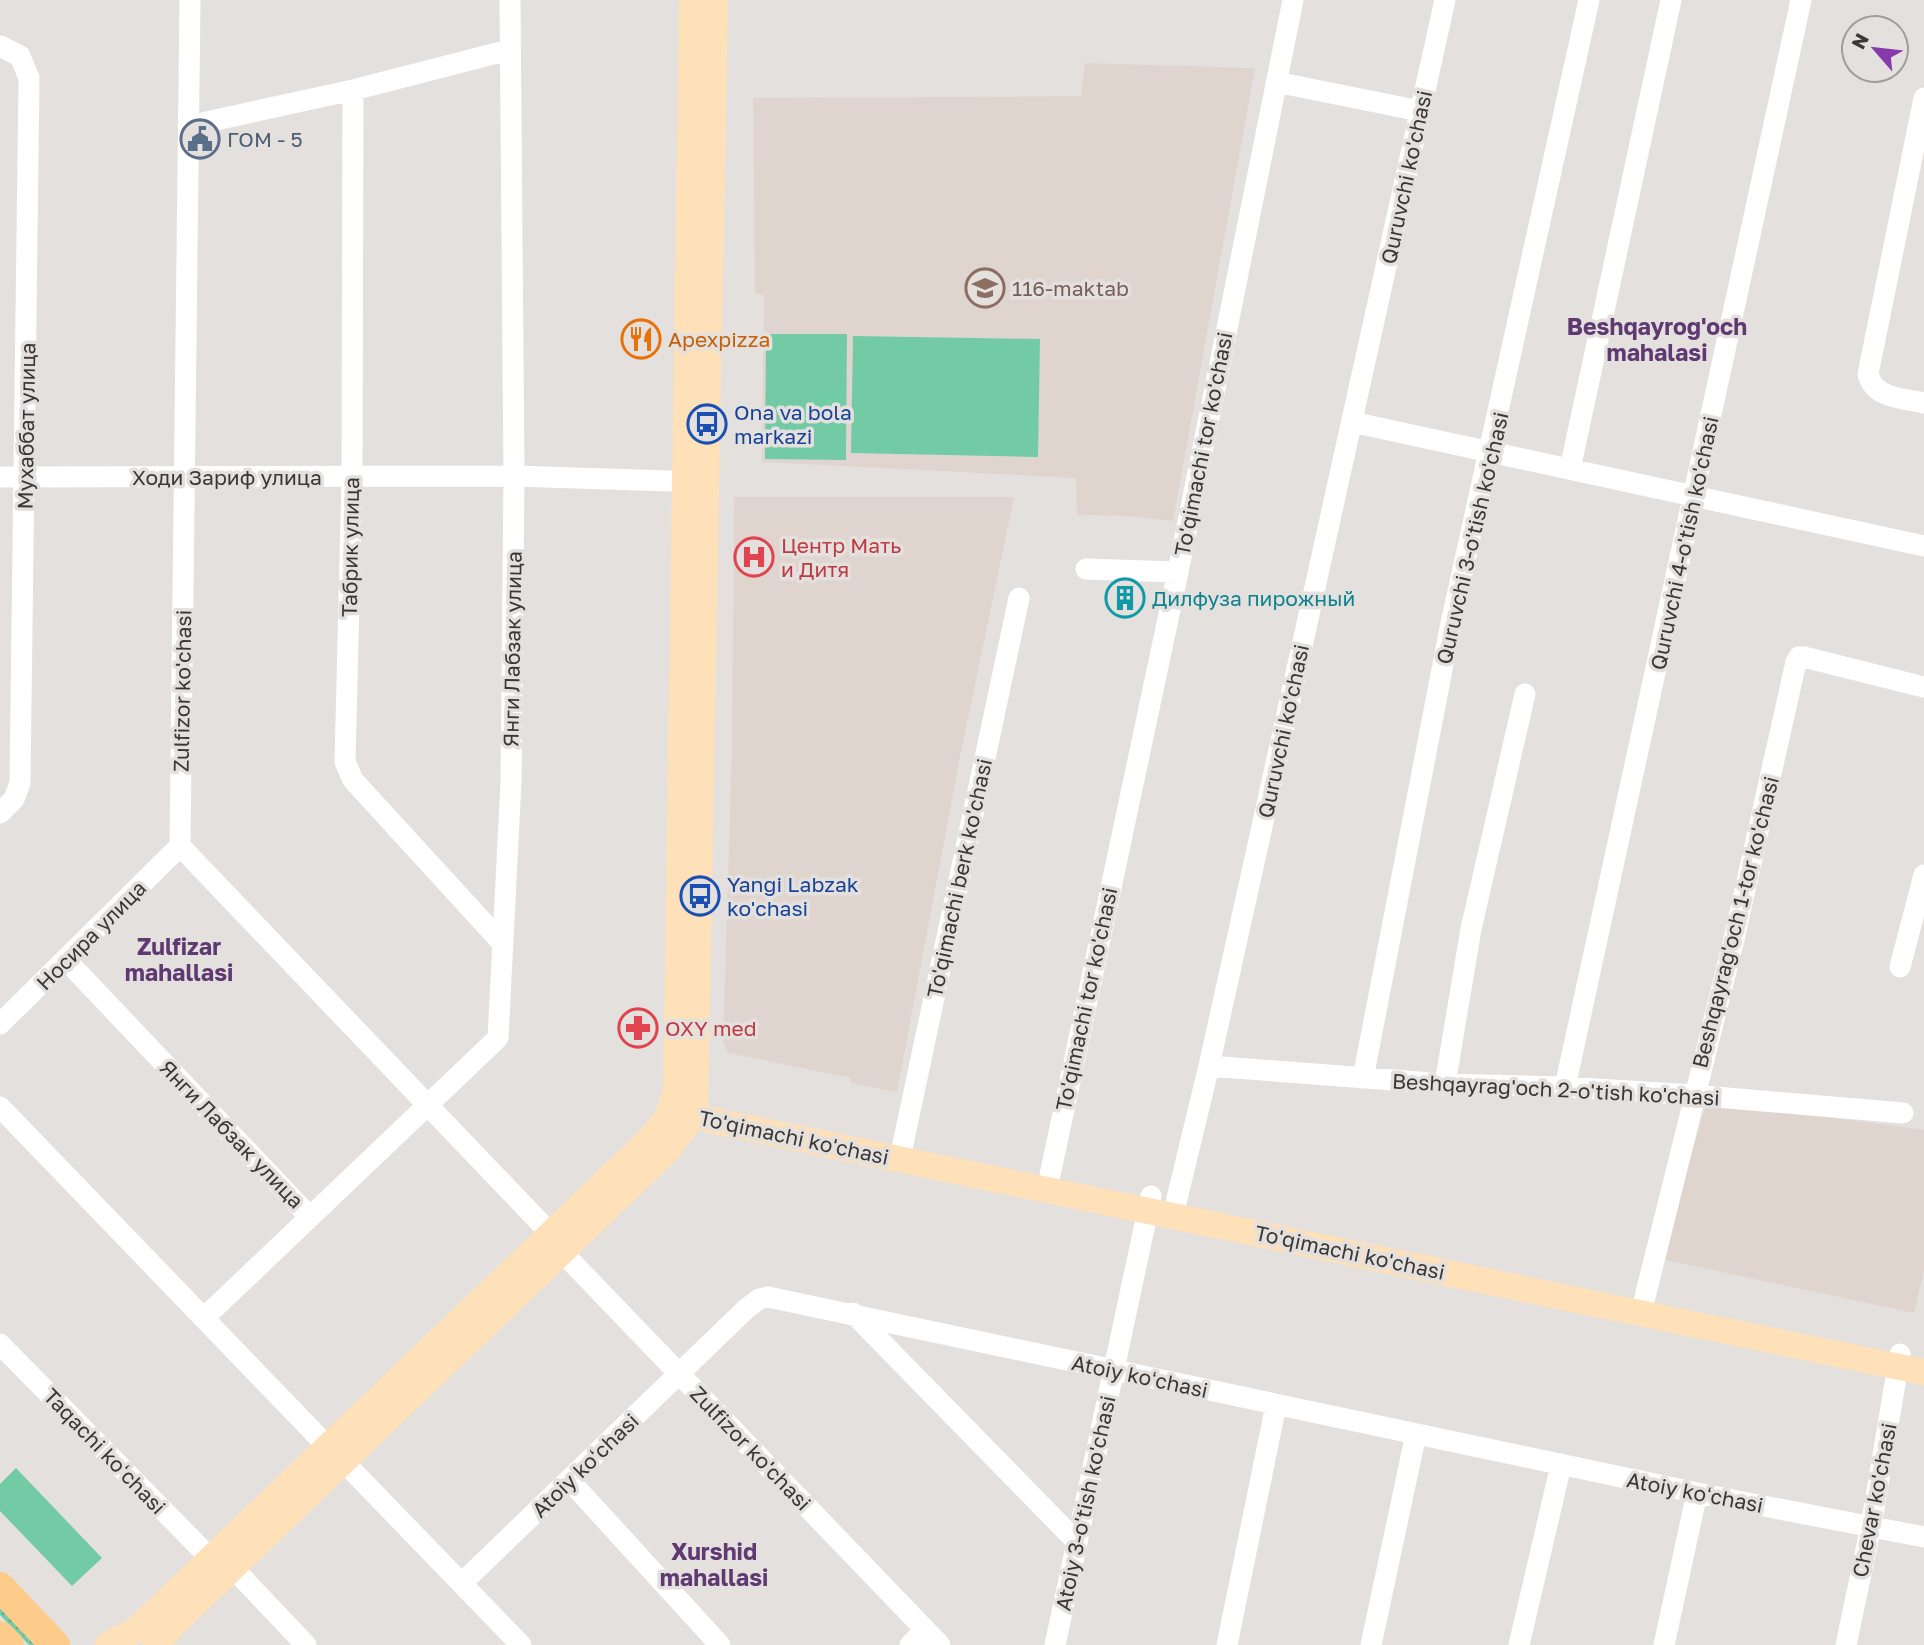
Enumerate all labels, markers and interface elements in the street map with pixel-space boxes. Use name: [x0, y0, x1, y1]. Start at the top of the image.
north arrow: [1840, 14, 1910, 84]
text: N: [1846, 29, 1873, 53]
street label: Quruvchi ko'chasi: [1375, 88, 1437, 266]
public building icon: ГОМ - 5: [179, 118, 221, 160]
place label: ГОМ - 5: [227, 126, 303, 152]
school or university icon: 116-maktab: [964, 267, 1006, 309]
place label: 116-maktab: [1012, 275, 1129, 301]
district label: Beshqayrog'och mahalasi: [1567, 312, 1747, 366]
restaurant icon: Apexpizza: [620, 318, 662, 360]
place label: Apexpizza: [668, 326, 770, 352]
street label: To'qimachi tor ko'chasi: [1169, 330, 1237, 558]
street label: Мухаббат улица: [12, 342, 40, 510]
place label: Ona va bola markazi: [734, 399, 852, 449]
bus stop icon: Ona va bola markazi: [686, 403, 728, 445]
street label: Quruvchi 3-o'tish ko'chasi: [1430, 409, 1514, 667]
street label: Quruvchi 4-o'tish ko'chasi: [1644, 414, 1724, 672]
street label: Ходи Зариф улица: [132, 464, 322, 490]
street label: Табрик улица: [336, 477, 364, 617]
place label: Центр Мать и Дитя: [781, 532, 901, 582]
hospital icon: Центр Мать и Дитя: [733, 536, 775, 578]
street label: Янги Лабзак улица: [497, 551, 527, 747]
building icon: Дилфуза пирожный: [1104, 577, 1146, 619]
place label: Дилфуза пирожный: [1152, 585, 1355, 611]
street label: Zulfizor ko'chasi: [168, 610, 196, 772]
street label: Quruvchi ko'chasi: [1252, 642, 1314, 820]
street label: To'qimachi berk ko'chasi: [921, 756, 997, 1000]
street label: Beshqayrag'och 1-tor ko'chasi: [1686, 773, 1784, 1071]
place label: Yangi Labzak ko'chasi: [727, 871, 859, 921]
street label: Носира улица: [31, 875, 151, 995]
bus stop icon: Yangi Labzak ko'chasi: [679, 875, 721, 917]
street label: To'qimachi tor ko'chasi: [1050, 885, 1122, 1113]
district label: Zulfizar mahallasi: [125, 932, 233, 986]
pharmacy icon: OXY med: [617, 1007, 659, 1049]
place label: OXY med: [665, 1015, 757, 1041]
street label: Янги Лабзак улица: [155, 1054, 309, 1214]
street label: Beshqayrag'och 2-o'tish ko'chasi: [1391, 1067, 1721, 1111]
street label: To'qimachi ko'chasi: [697, 1104, 891, 1170]
street label: To'qimachi ko'chasi: [1253, 1219, 1447, 1285]
street label: Atoiy koʻchasi: [1070, 1349, 1210, 1403]
street label: Zulfizor ko'chasi: [685, 1381, 817, 1515]
street label: Taqachi koʻchasi: [38, 1383, 172, 1519]
street label: Atoiy 3-o'tish ko'chasi: [1049, 1393, 1121, 1613]
street label: Atoiy koʻchasi: [526, 1408, 644, 1522]
street label: Chevar ko'chasi: [1846, 1421, 1902, 1579]
street label: Atoiy koʻchasi: [1625, 1466, 1765, 1518]
district label: Xurshid mahallasi: [660, 1537, 768, 1591]

